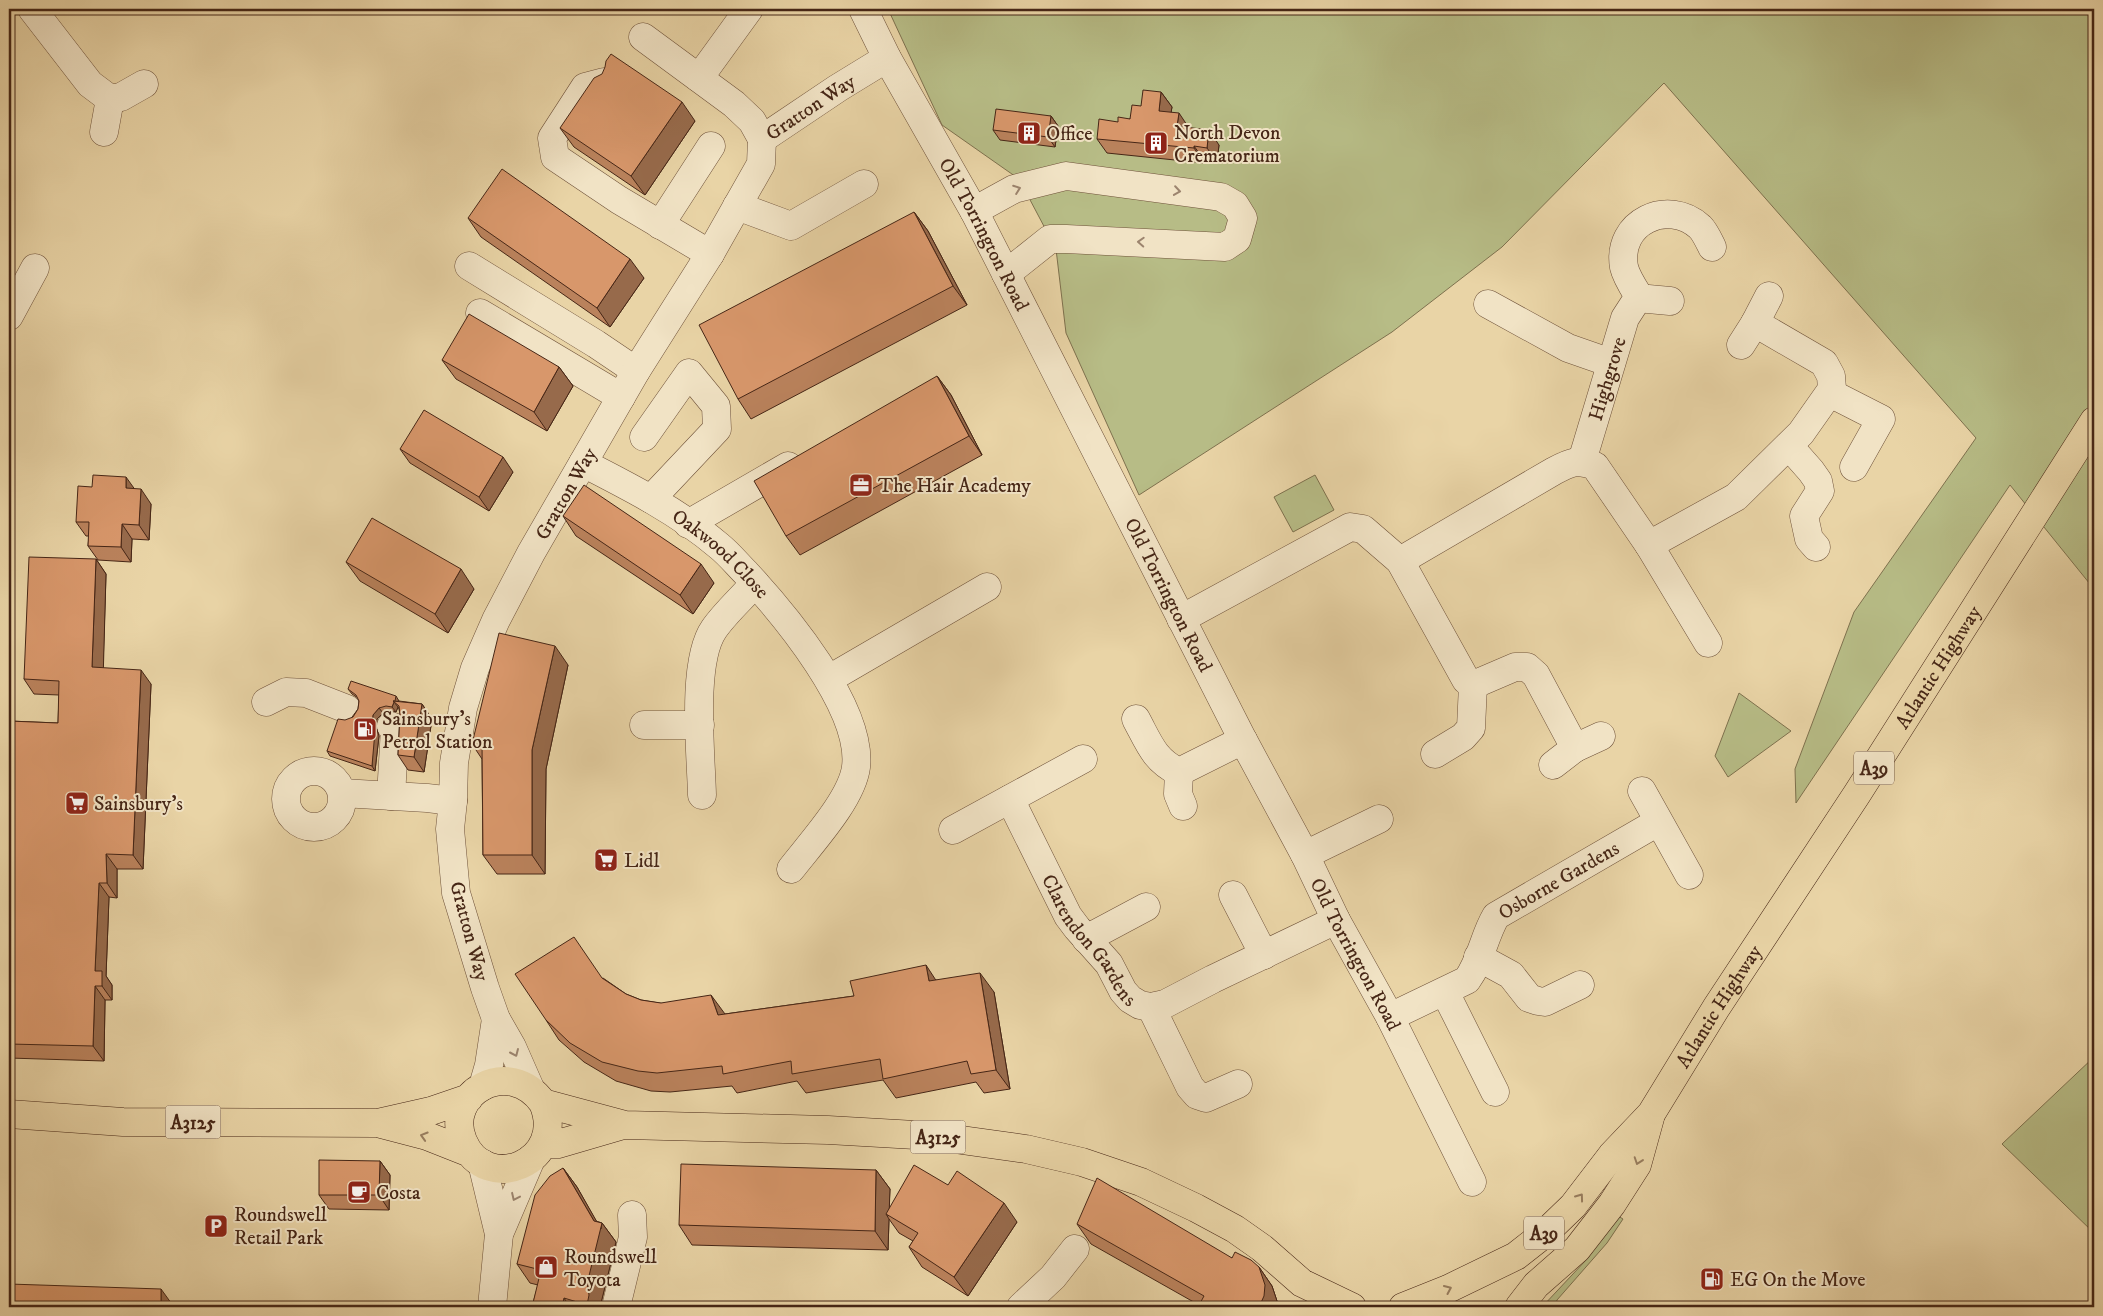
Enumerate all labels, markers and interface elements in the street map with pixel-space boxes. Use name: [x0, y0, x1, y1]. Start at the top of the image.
street label: Gratton Way: [762, 69, 861, 147]
building icon: Office: [1016, 120, 1042, 146]
place label: North Devon Crematorium: [1174, 121, 1281, 169]
place label: Office: [1046, 122, 1093, 147]
building icon: North Devon Crematorium: [1143, 130, 1169, 156]
street label: Old Torrington Road: [932, 154, 1034, 316]
one-way arrow: [1012, 185, 1021, 195]
one-way arrow: [1173, 185, 1181, 196]
one-way arrow: [1136, 237, 1144, 248]
street label: Highgrove: [1584, 334, 1633, 424]
street label: Gratton Way: [530, 443, 603, 545]
office icon: The Hair Academy: [848, 472, 874, 498]
place label: The Hair Academy: [878, 474, 1031, 499]
street label: Oakwood Close: [667, 504, 774, 604]
street label: Old Torrington Road: [1118, 514, 1217, 677]
street label: Atlantic Highway: [1891, 601, 1988, 734]
place label: Sainsbury's Petrol Station: [382, 707, 493, 755]
fuel station icon: Sainsbury's Petrol Station: [352, 716, 378, 742]
road number: A39: [1854, 751, 1894, 784]
supermarket icon: Sainsbury's: [64, 790, 90, 816]
place label: Sainsbury's: [94, 792, 183, 817]
street label: Osborne Gardens: [1494, 836, 1624, 926]
supermarket icon: Lidl: [593, 847, 619, 873]
place label: Lidl: [624, 849, 660, 874]
street label: Clarendon Gardens: [1035, 870, 1139, 1013]
street label: Old Torrington Road: [1304, 874, 1406, 1035]
street label: Gratton Way: [443, 879, 494, 984]
street label: Atlantic Highway: [1671, 940, 1768, 1073]
one-way arrow: [509, 1048, 519, 1057]
road number: A3125: [166, 1106, 220, 1138]
road number: A3125: [910, 1120, 966, 1154]
one-way arrow: [421, 1131, 429, 1141]
one-way arrow: [1633, 1156, 1643, 1164]
cafe icon: Costa: [346, 1179, 372, 1205]
place label: Costa: [376, 1181, 421, 1206]
one-way arrow: [511, 1192, 521, 1201]
one-way arrow: [1574, 1193, 1583, 1203]
place label: Roundswell Retail Park: [234, 1203, 327, 1251]
parking icon: Roundswell Retail Park: [203, 1213, 229, 1239]
road number: A39: [1524, 1216, 1564, 1250]
place label: Roundswell Toyota: [564, 1245, 657, 1293]
shop icon: Roundswell Toyota: [533, 1254, 559, 1280]
fuel station icon: EG On the Move: [1699, 1266, 1725, 1292]
place label: EG On the Move: [1730, 1268, 1865, 1293]
one-way arrow: [1443, 1284, 1452, 1295]

